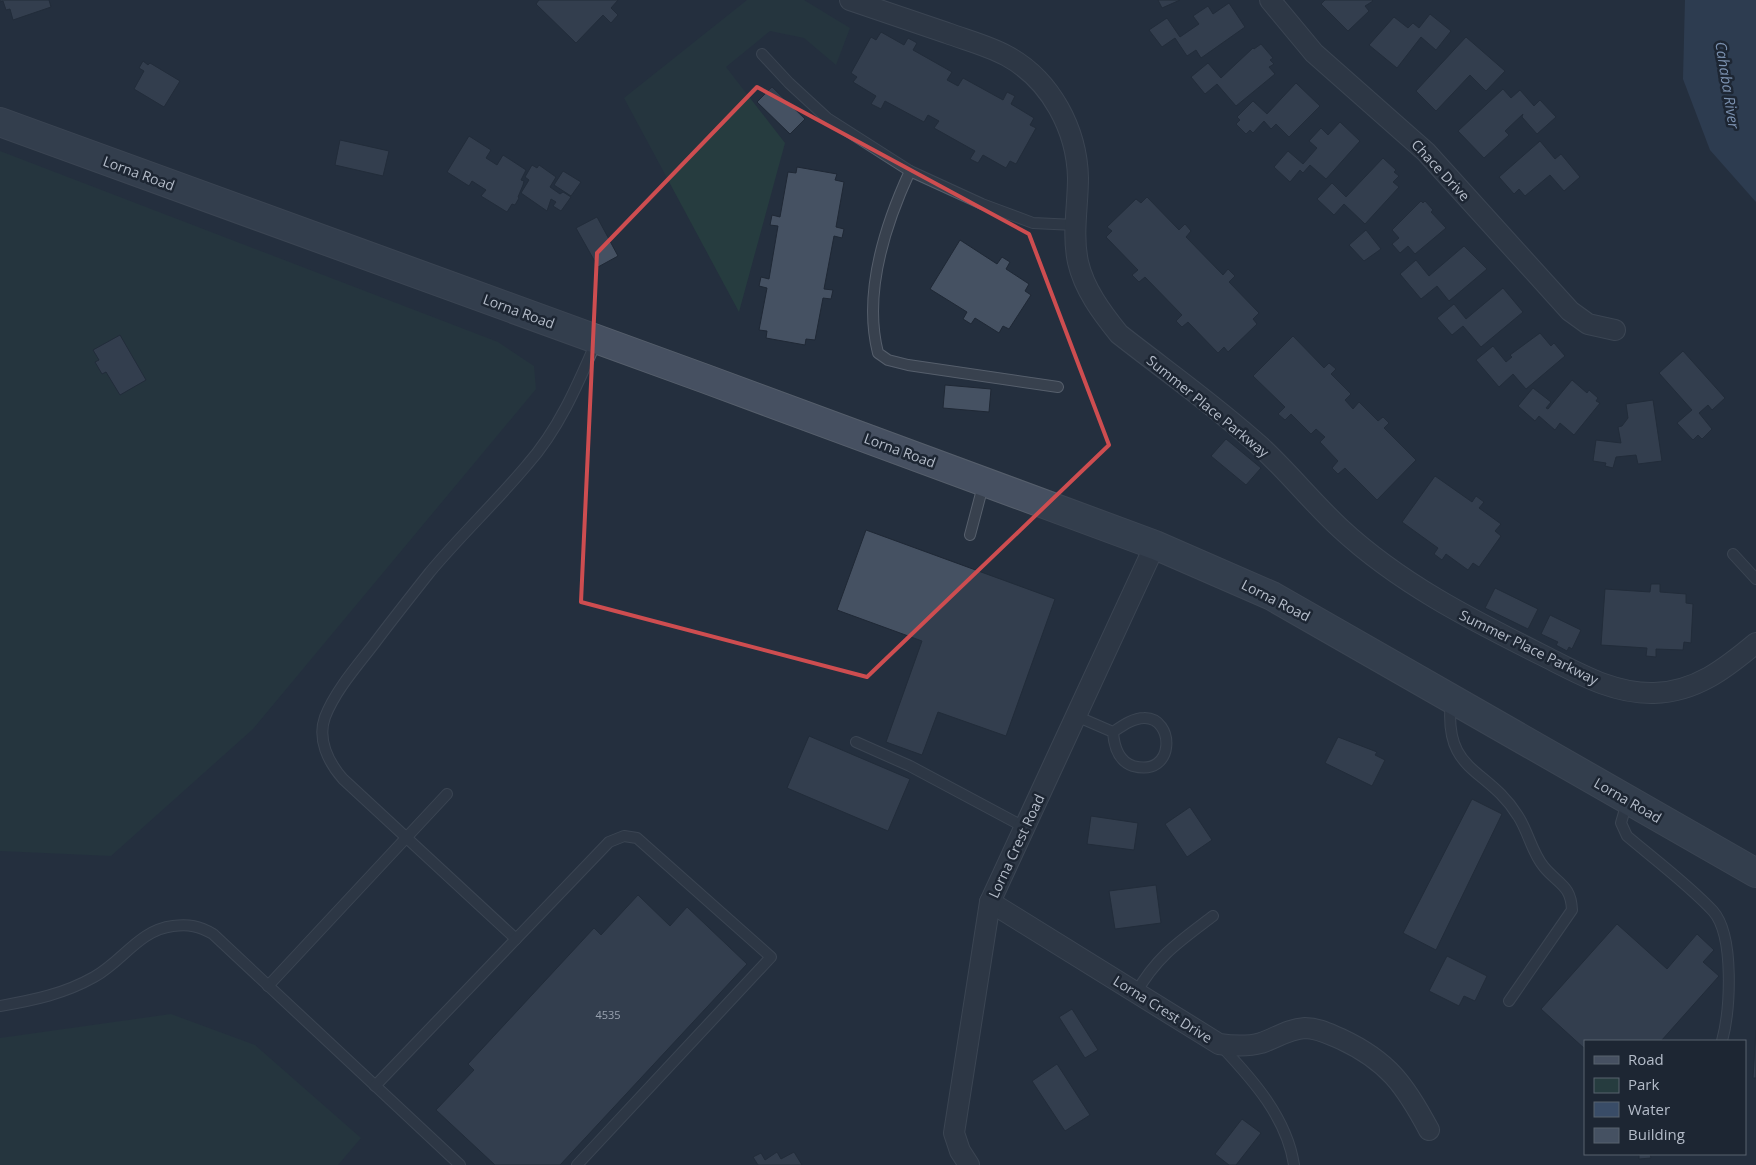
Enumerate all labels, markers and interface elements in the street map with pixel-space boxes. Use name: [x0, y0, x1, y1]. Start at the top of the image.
water label: Cahaba River: [1711, 40, 1745, 131]
street label: Chace Drive: [1408, 135, 1475, 205]
street label: Lorna Road: [101, 151, 177, 195]
street label: Lorna Road: [481, 289, 557, 333]
street label: Summer Place Parkway: [1143, 351, 1274, 462]
street label: Lorna Road: [862, 428, 938, 472]
street label: Lorna Road: [1238, 575, 1314, 625]
street label: Summer Place Parkway: [1456, 605, 1602, 689]
street label: Lorna Road: [1591, 773, 1665, 827]
street label: Lorna Crest Road: [984, 791, 1048, 901]
street label: Lorna Crest Drive: [1110, 971, 1216, 1047]
house number: 4535: [595, 1007, 621, 1022]
legend: [1584, 1040, 1746, 1155]
text: Road: [1628, 1049, 1664, 1069]
text: Park: [1628, 1074, 1659, 1094]
text: Water: [1628, 1099, 1670, 1119]
text: Building: [1628, 1124, 1685, 1144]

